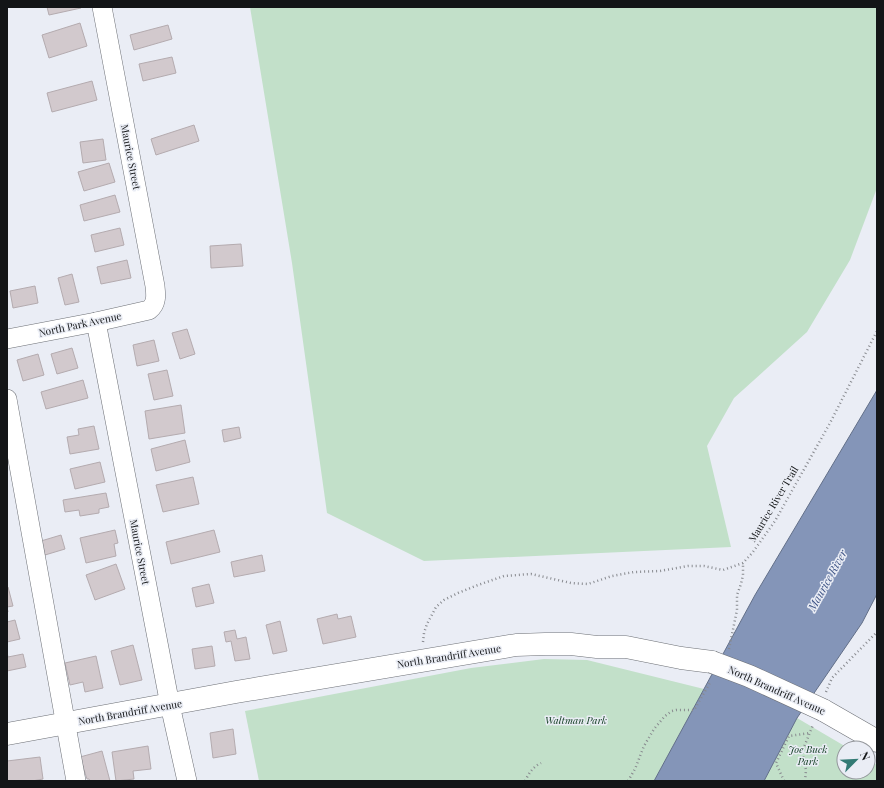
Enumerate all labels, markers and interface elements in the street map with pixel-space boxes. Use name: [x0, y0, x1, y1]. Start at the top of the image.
street label: Maurice Street: [118, 123, 144, 191]
street label: North Park Avenue: [37, 308, 123, 340]
street label: Maurice River Trail: [745, 463, 801, 545]
street label: Maurice Street: [127, 518, 153, 586]
water label: Maurice River: [804, 547, 850, 614]
street label: North Brandriff Avenue: [396, 641, 502, 671]
street label: North Brandriff Avenue: [726, 662, 828, 718]
street label: North Brandriff Avenue: [77, 696, 183, 728]
park label: Waltman Park: [545, 713, 607, 727]
north arrow: [836, 740, 876, 780]
park label: Joe Buck Park: [788, 742, 828, 768]
text: N: [857, 749, 874, 762]

